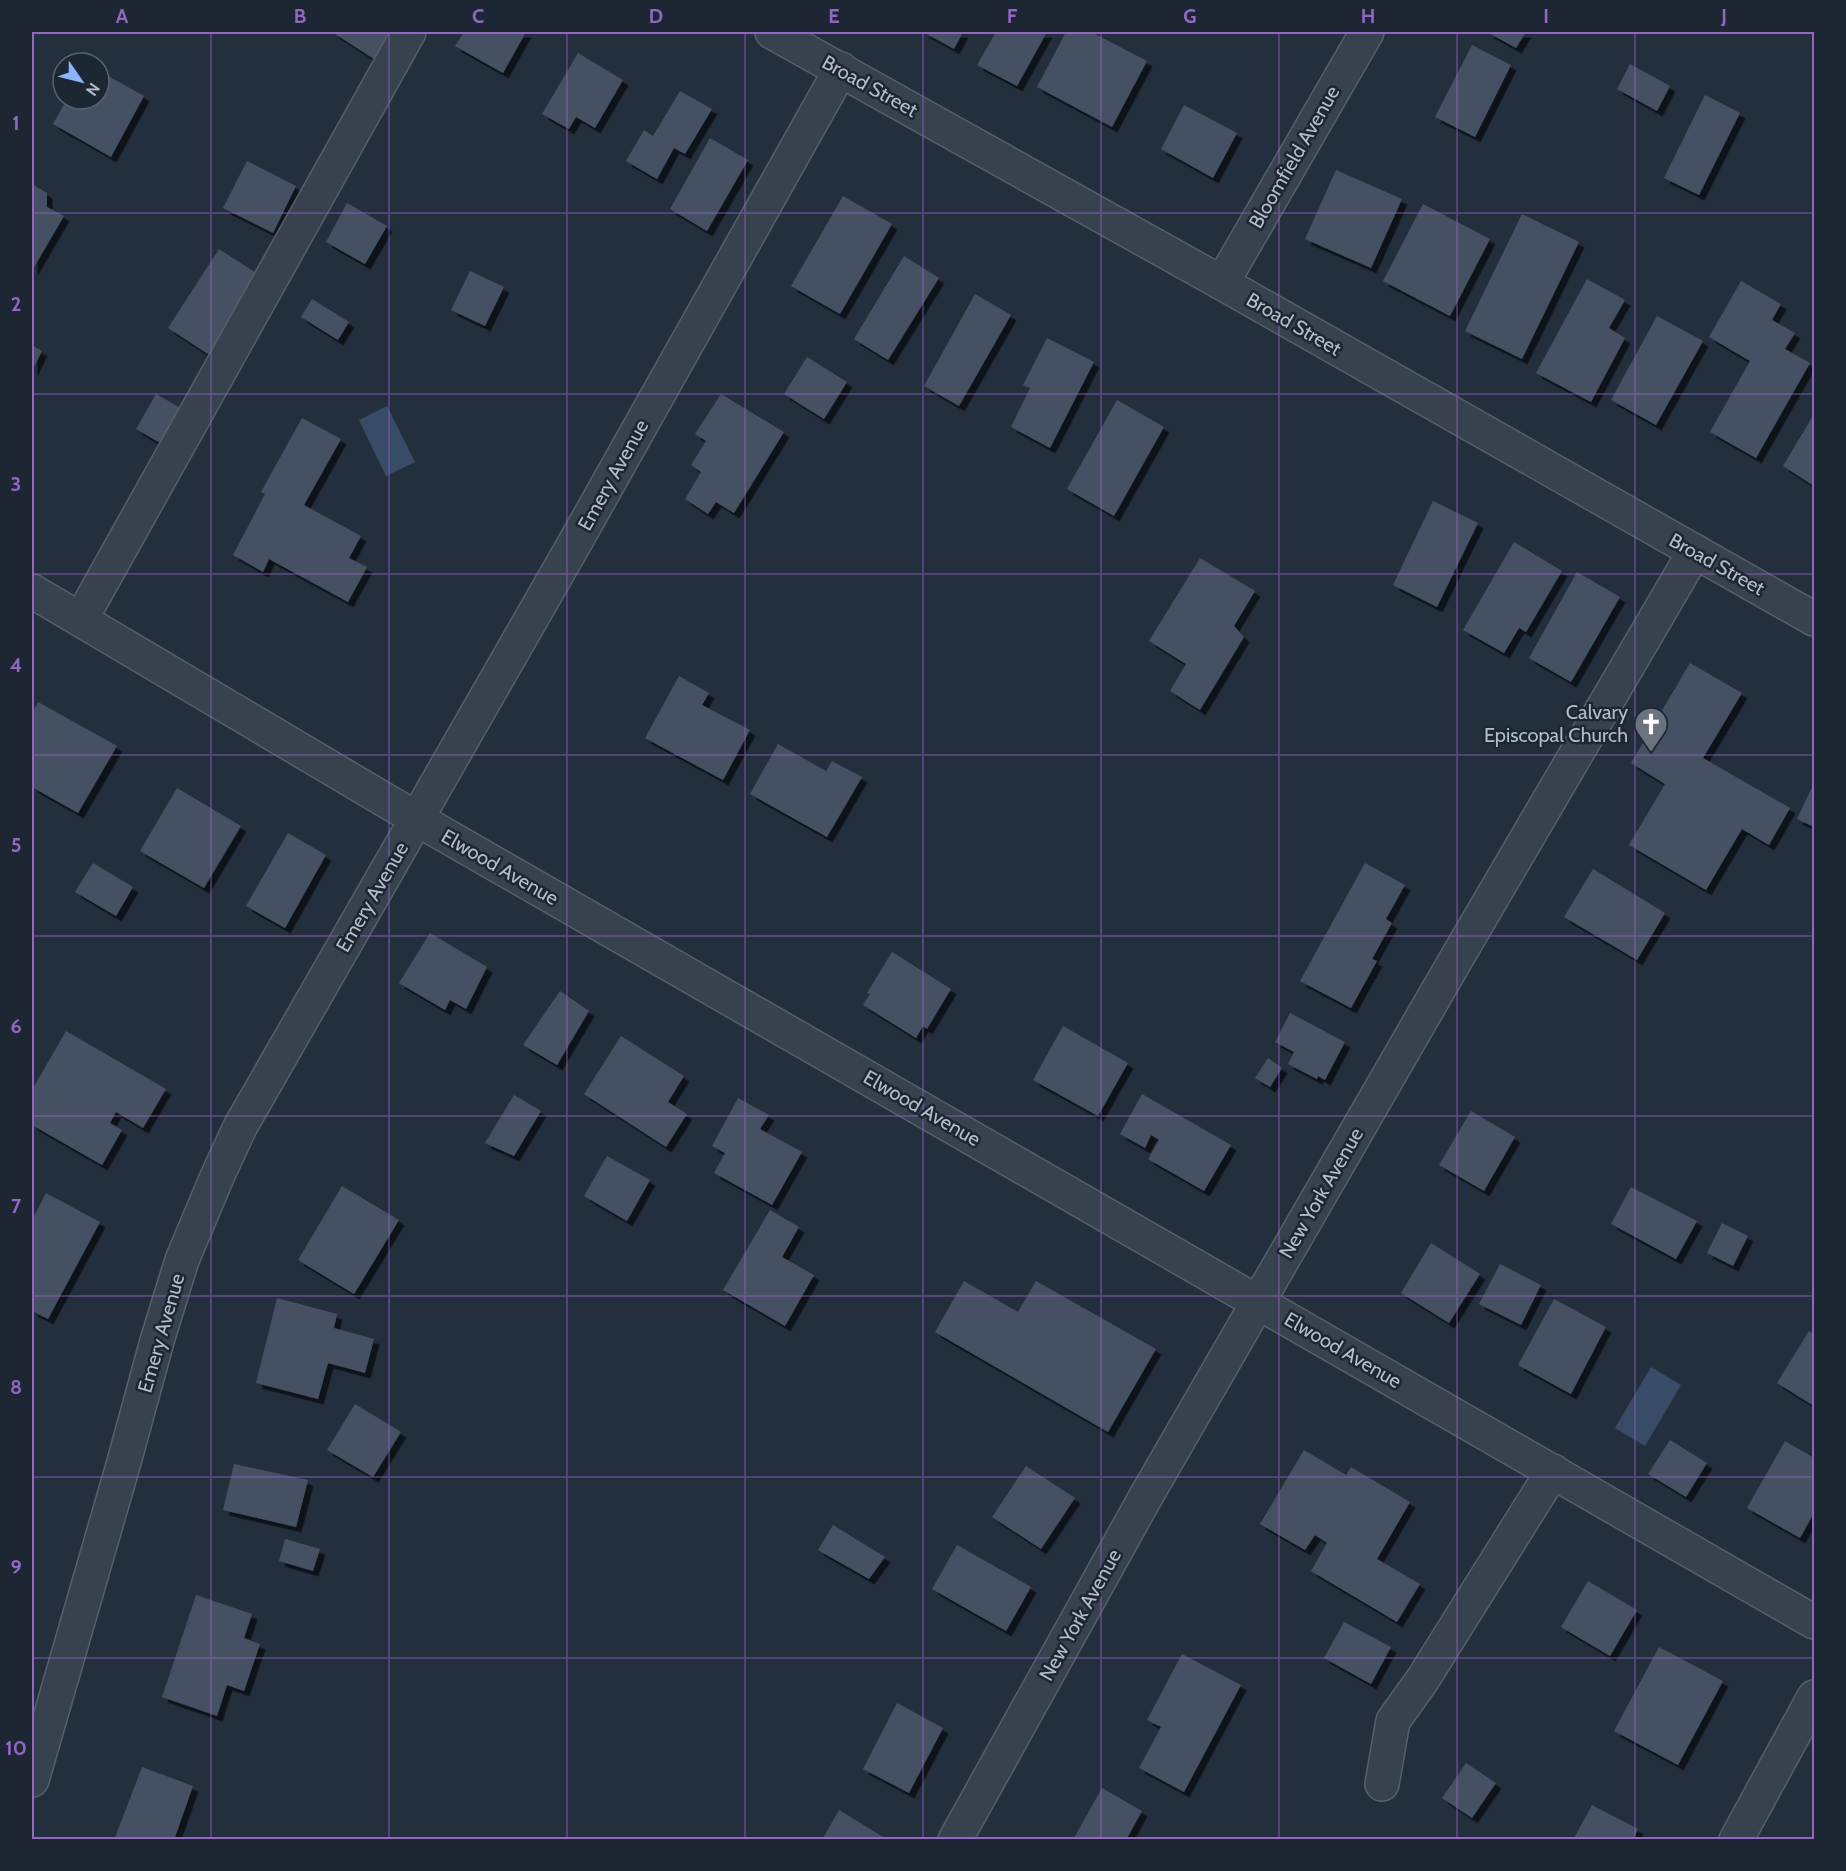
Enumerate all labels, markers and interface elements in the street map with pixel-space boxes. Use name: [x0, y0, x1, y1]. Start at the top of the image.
text: A: [116, 4, 129, 28]
text: B: [294, 4, 306, 28]
text: C: [472, 4, 484, 28]
text: D: [649, 4, 663, 28]
text: E: [828, 4, 840, 28]
text: F: [1007, 4, 1018, 28]
text: G: [1183, 4, 1197, 28]
text: H: [1361, 4, 1375, 28]
text: I: [1543, 4, 1549, 28]
text: J: [1720, 4, 1727, 28]
street label: Broad Street: [818, 50, 922, 122]
north arrow: [51, 51, 111, 111]
text: N: [82, 79, 104, 99]
street label: Bloomfield Avenue: [1243, 81, 1345, 233]
text: 1: [12, 111, 20, 135]
street label: Broad Street: [1242, 287, 1346, 361]
text: 2: [11, 292, 21, 316]
street label: Emery Avenue: [573, 415, 653, 535]
text: 3: [11, 472, 21, 496]
street label: Broad Street: [1665, 528, 1769, 600]
text: 4: [10, 653, 22, 677]
place label: Calvary Episcopal Church: [1484, 700, 1628, 747]
church icon: Calvary Episcopal Church: [1633, 706, 1669, 753]
street label: Elwood Avenue: [437, 824, 563, 910]
text: 5: [11, 833, 21, 857]
street label: Emery Avenue: [331, 838, 413, 956]
text: 6: [10, 1014, 22, 1038]
street label: Elwood Avenue: [859, 1065, 985, 1151]
street label: New York Avenue: [1274, 1123, 1368, 1263]
text: 7: [11, 1194, 22, 1218]
street label: Emery Avenue: [133, 1271, 189, 1395]
street label: Elwood Avenue: [1280, 1307, 1406, 1393]
text: 8: [10, 1375, 22, 1399]
street label: New York Avenue: [1034, 1545, 1126, 1685]
text: 9: [10, 1555, 22, 1579]
text: 10: [5, 1736, 27, 1760]

